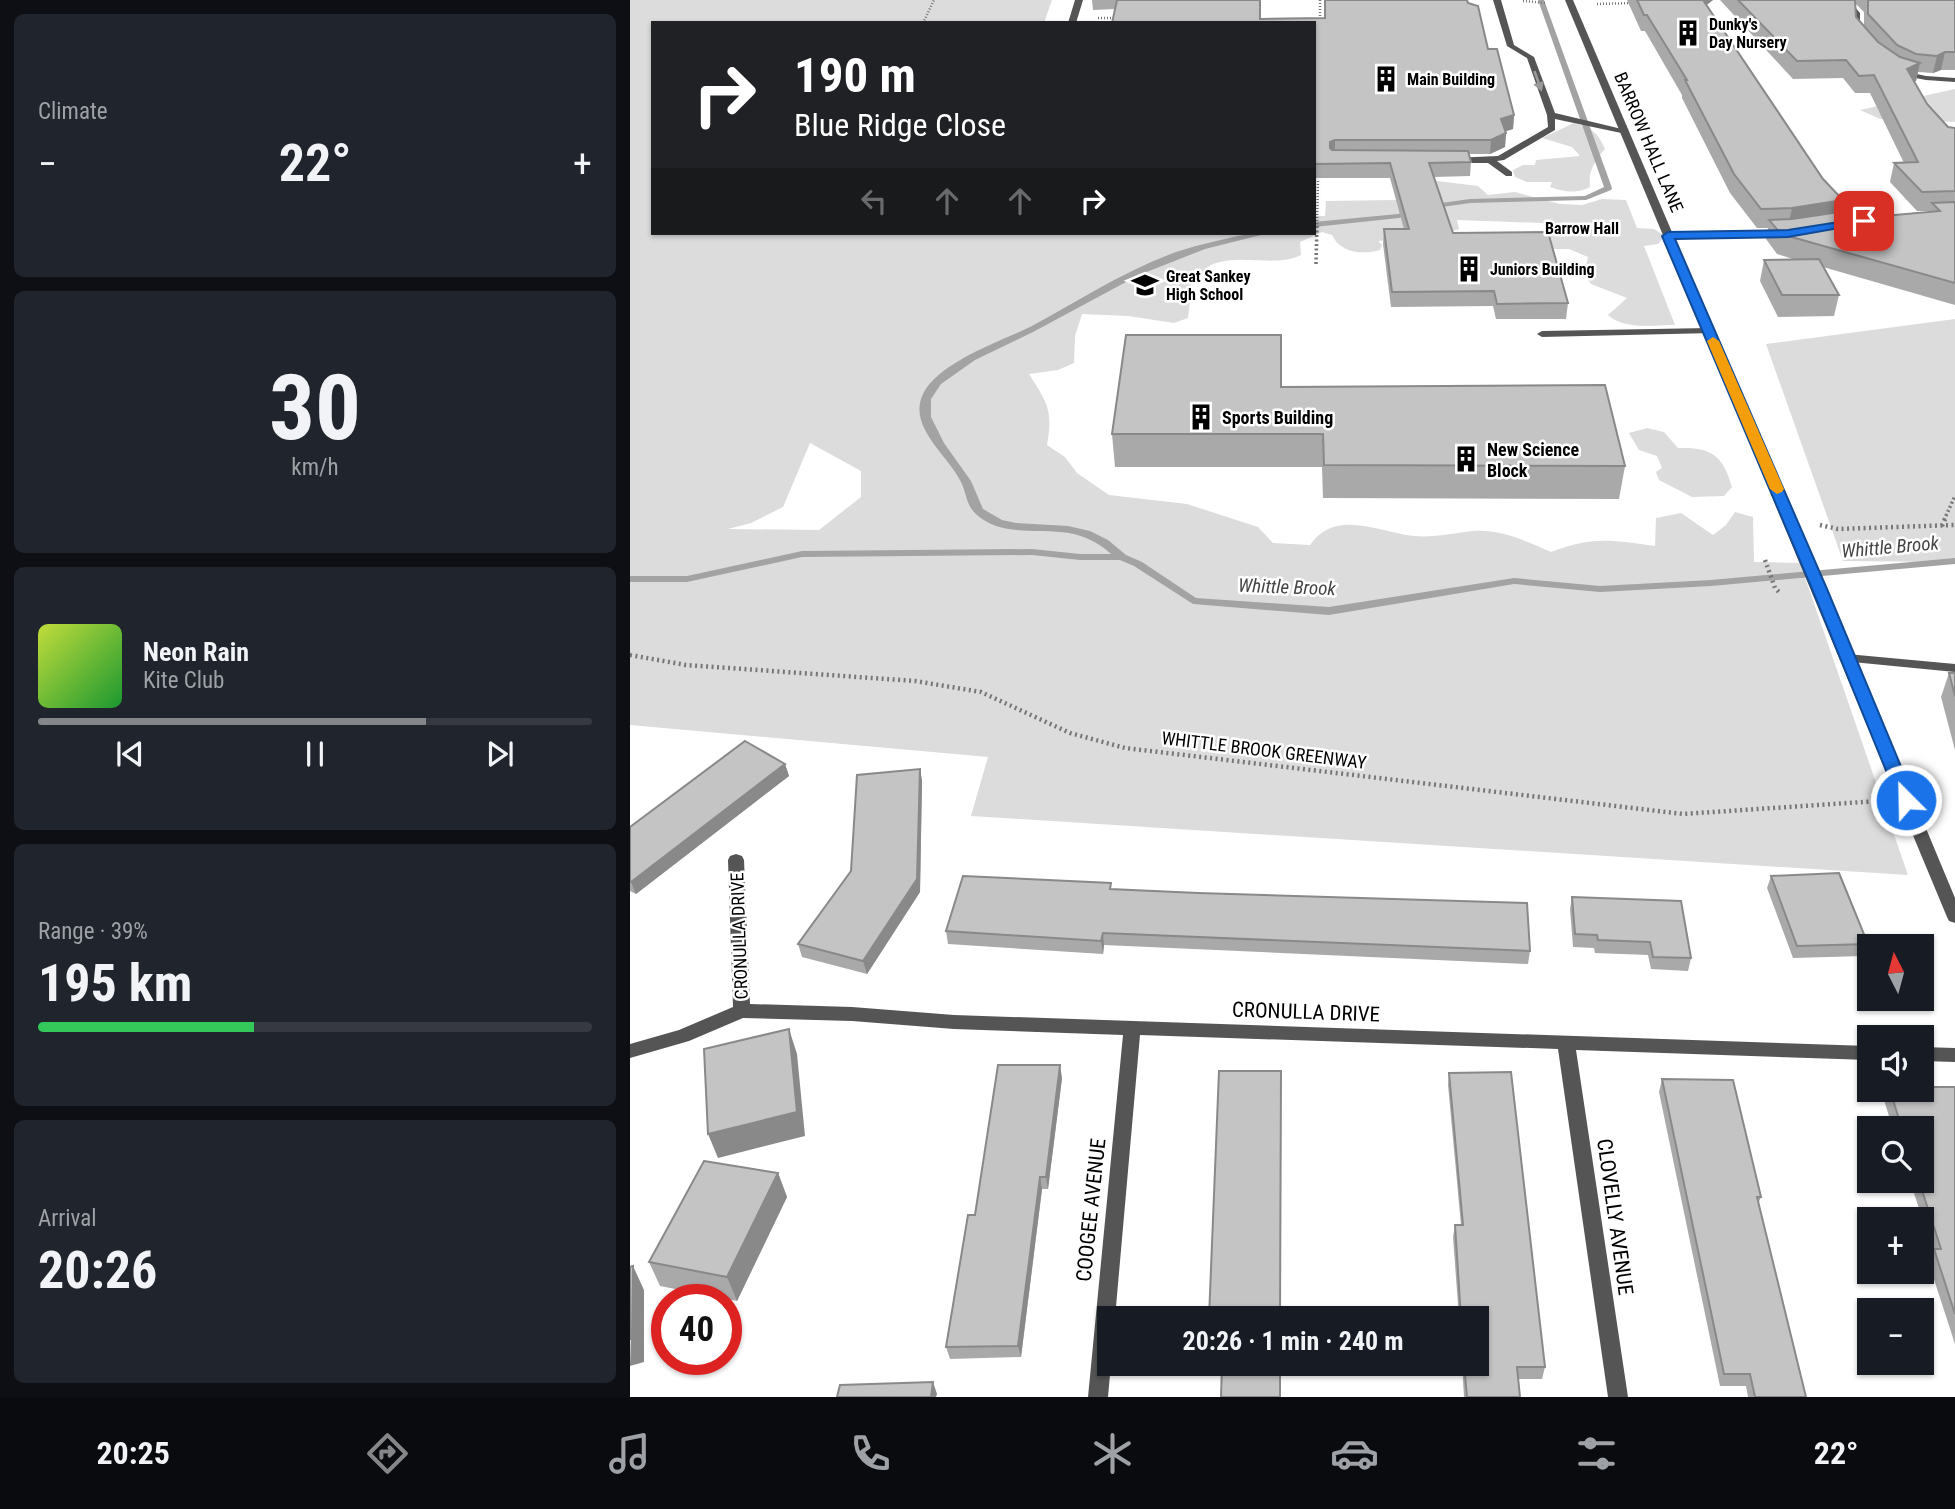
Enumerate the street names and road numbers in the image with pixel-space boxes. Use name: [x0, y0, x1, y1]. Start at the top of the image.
street label: BARROW HALL LANE: [1610, 69, 1688, 215]
street label: WHITTLE BROOK GREENWAY: [1160, 727, 1368, 773]
street label: CRONULLA DRIVE: [726, 872, 752, 1000]
street label: CRONULLA DRIVE: [1232, 997, 1380, 1027]
street label: COOGEE AVENUE: [1072, 1137, 1110, 1283]
street label: CLOVELLY AVENUE: [1592, 1137, 1638, 1297]

